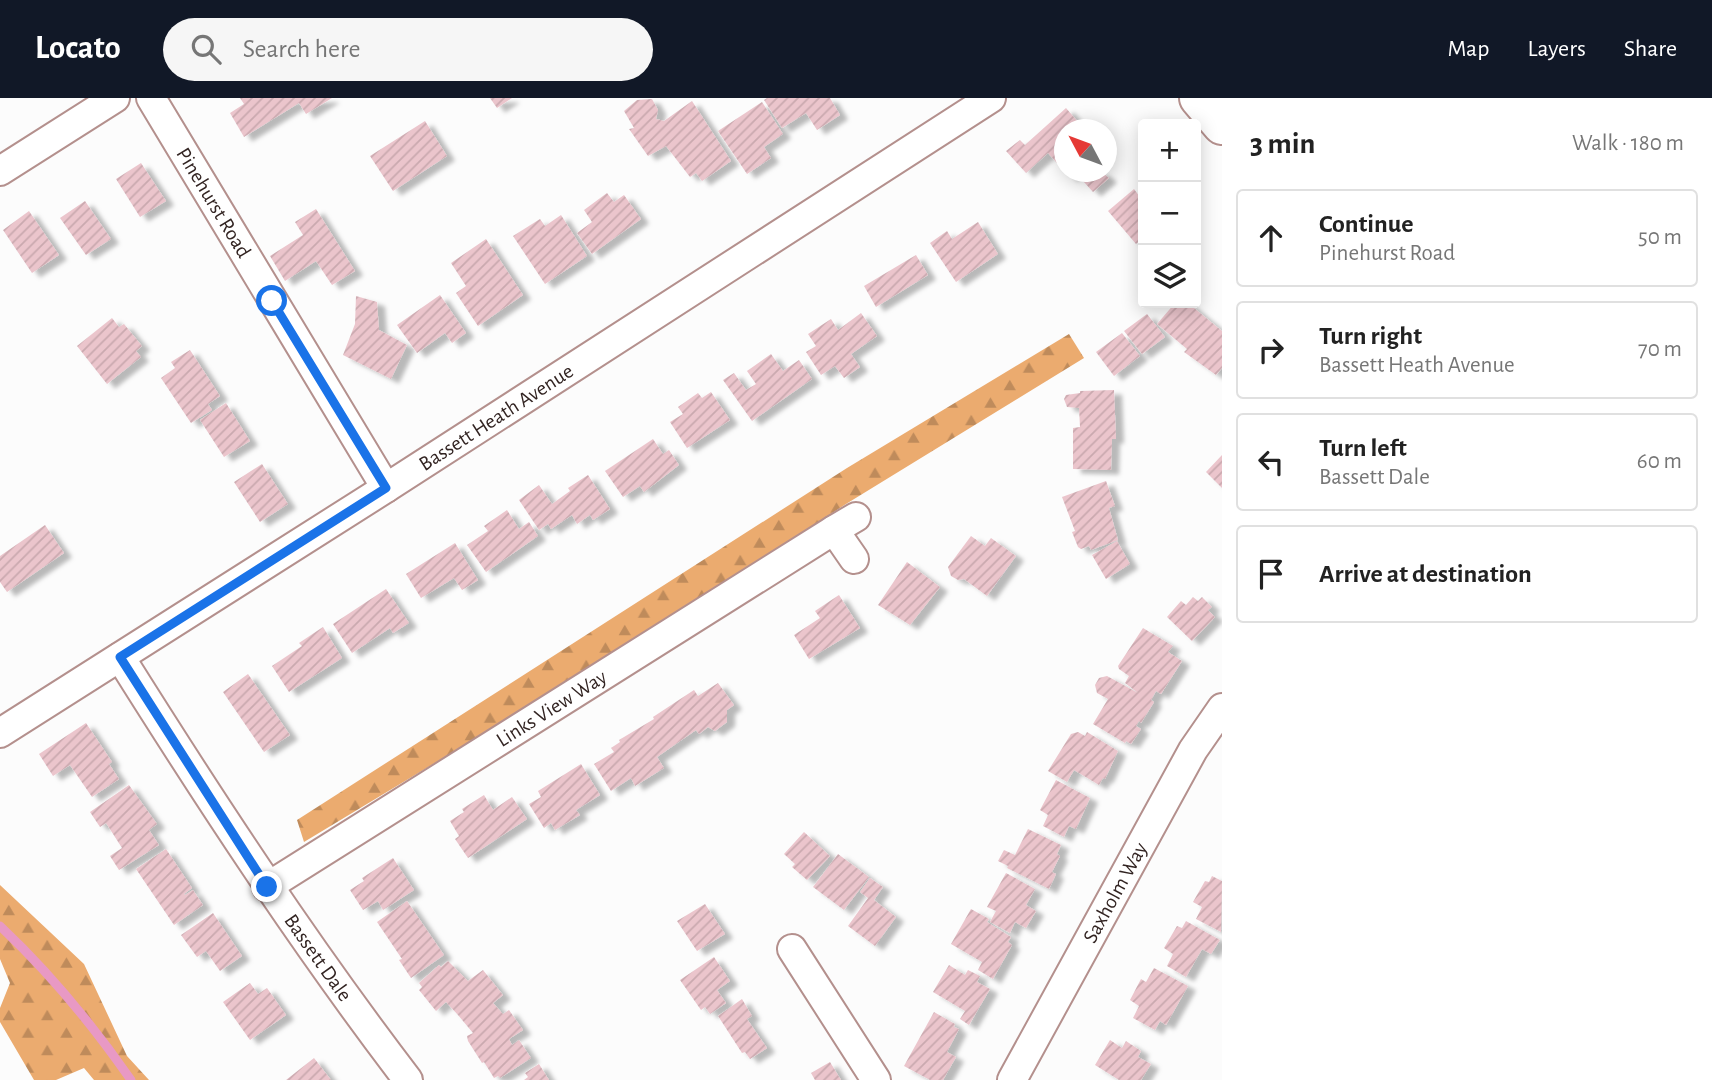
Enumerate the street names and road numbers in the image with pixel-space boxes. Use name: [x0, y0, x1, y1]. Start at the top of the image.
street label: Pinehurst Road: [172, 144, 255, 262]
street label: Bassett Heath Avenue: [415, 360, 577, 475]
street label: Links View Way: [493, 666, 610, 751]
street label: Saxholm Way: [1079, 839, 1151, 946]
street label: Bassett Dale: [280, 910, 356, 1005]

